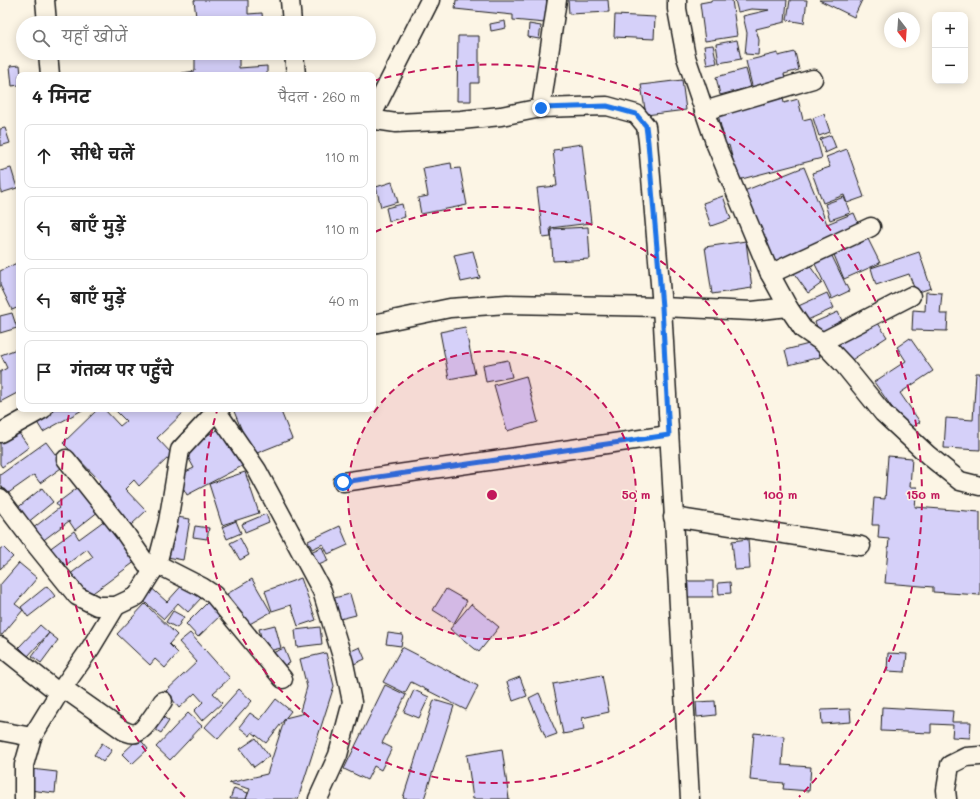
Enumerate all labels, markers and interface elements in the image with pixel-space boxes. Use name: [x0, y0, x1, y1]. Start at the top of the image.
north arrow: [884, 12, 920, 48]
map controls: [932, 12, 968, 84]
button: +: [932, 12, 968, 48]
search box: [16, 16, 376, 60]
text: यहाँ खोजें: [62, 26, 127, 46]
icon: search: [30, 27, 52, 49]
button: −: [932, 48, 968, 84]
text: 4 मिनट: [32, 85, 90, 107]
text: पैदल · 260 m: [278, 88, 360, 105]
route end: [532, 99, 550, 117]
text: सीधे चलें: [71, 144, 134, 164]
icon: ahead: [33, 145, 55, 167]
text: 110 m: [325, 148, 359, 165]
text: बाएँ मुड़ें: [71, 216, 125, 236]
icon: left: [33, 217, 55, 239]
text: 110 m: [325, 220, 359, 237]
text: बाएँ मुड़ें: [71, 288, 125, 308]
icon: left: [33, 289, 55, 311]
text: 40 m: [329, 292, 359, 309]
text: गंतव्य पर पहुँचे: [71, 360, 173, 380]
icon: arrive: [33, 361, 55, 383]
route start: [334, 473, 352, 491]
text: 50 m: [622, 486, 650, 502]
text: 100 m: [763, 486, 797, 502]
text: 150 m: [906, 486, 940, 502]
centre of rings: [485, 488, 499, 502]

